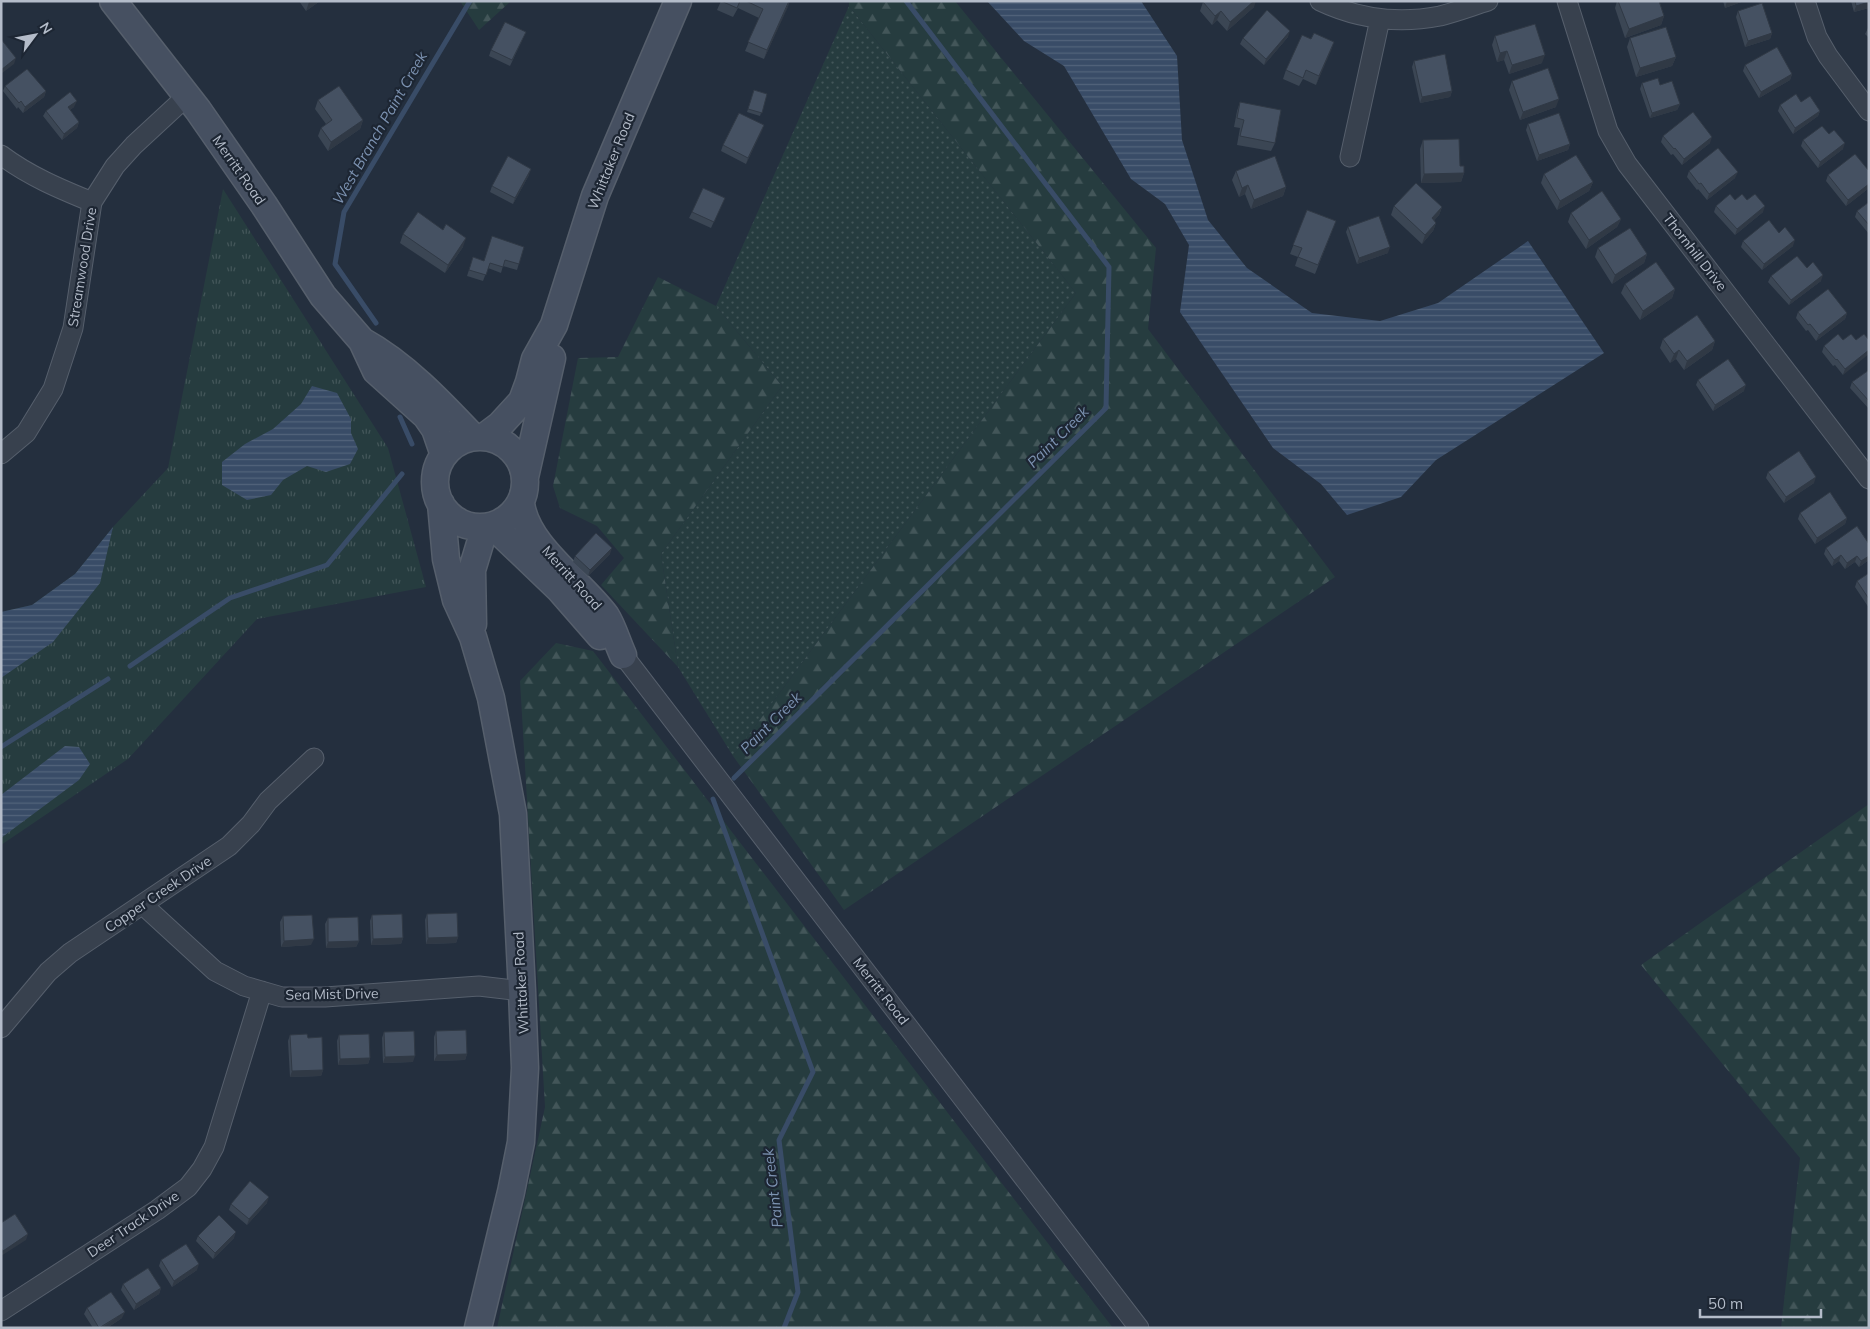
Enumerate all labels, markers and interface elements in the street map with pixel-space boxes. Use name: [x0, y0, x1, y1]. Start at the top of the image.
north arrow: [10, 10, 60, 60]
text: N: [36, 19, 56, 37]
water label: West Branch Paint Creek: [328, 47, 432, 208]
street label: Whittaker Road: [583, 110, 639, 212]
street label: Merritt Road: [208, 132, 270, 208]
street label: Streamwood Drive: [64, 206, 100, 328]
street label: Thornhill Drive: [1659, 210, 1731, 294]
water label: Paint Creek: [1023, 401, 1093, 472]
street label: Merritt Road: [538, 542, 606, 614]
water label: Paint Creek: [736, 687, 806, 758]
street label: Copper Creek Drive: [101, 852, 215, 936]
street label: Whittaker Road: [509, 931, 533, 1035]
street label: Merritt Road: [849, 954, 913, 1028]
street label: Sea Mist Drive: [285, 984, 379, 1004]
water label: Paint Creek: [758, 1146, 787, 1229]
street label: Deer Track Drive: [84, 1187, 182, 1261]
scale bar: [1700, 1286, 1821, 1318]
text: 50 m: [1708, 1294, 1743, 1313]

